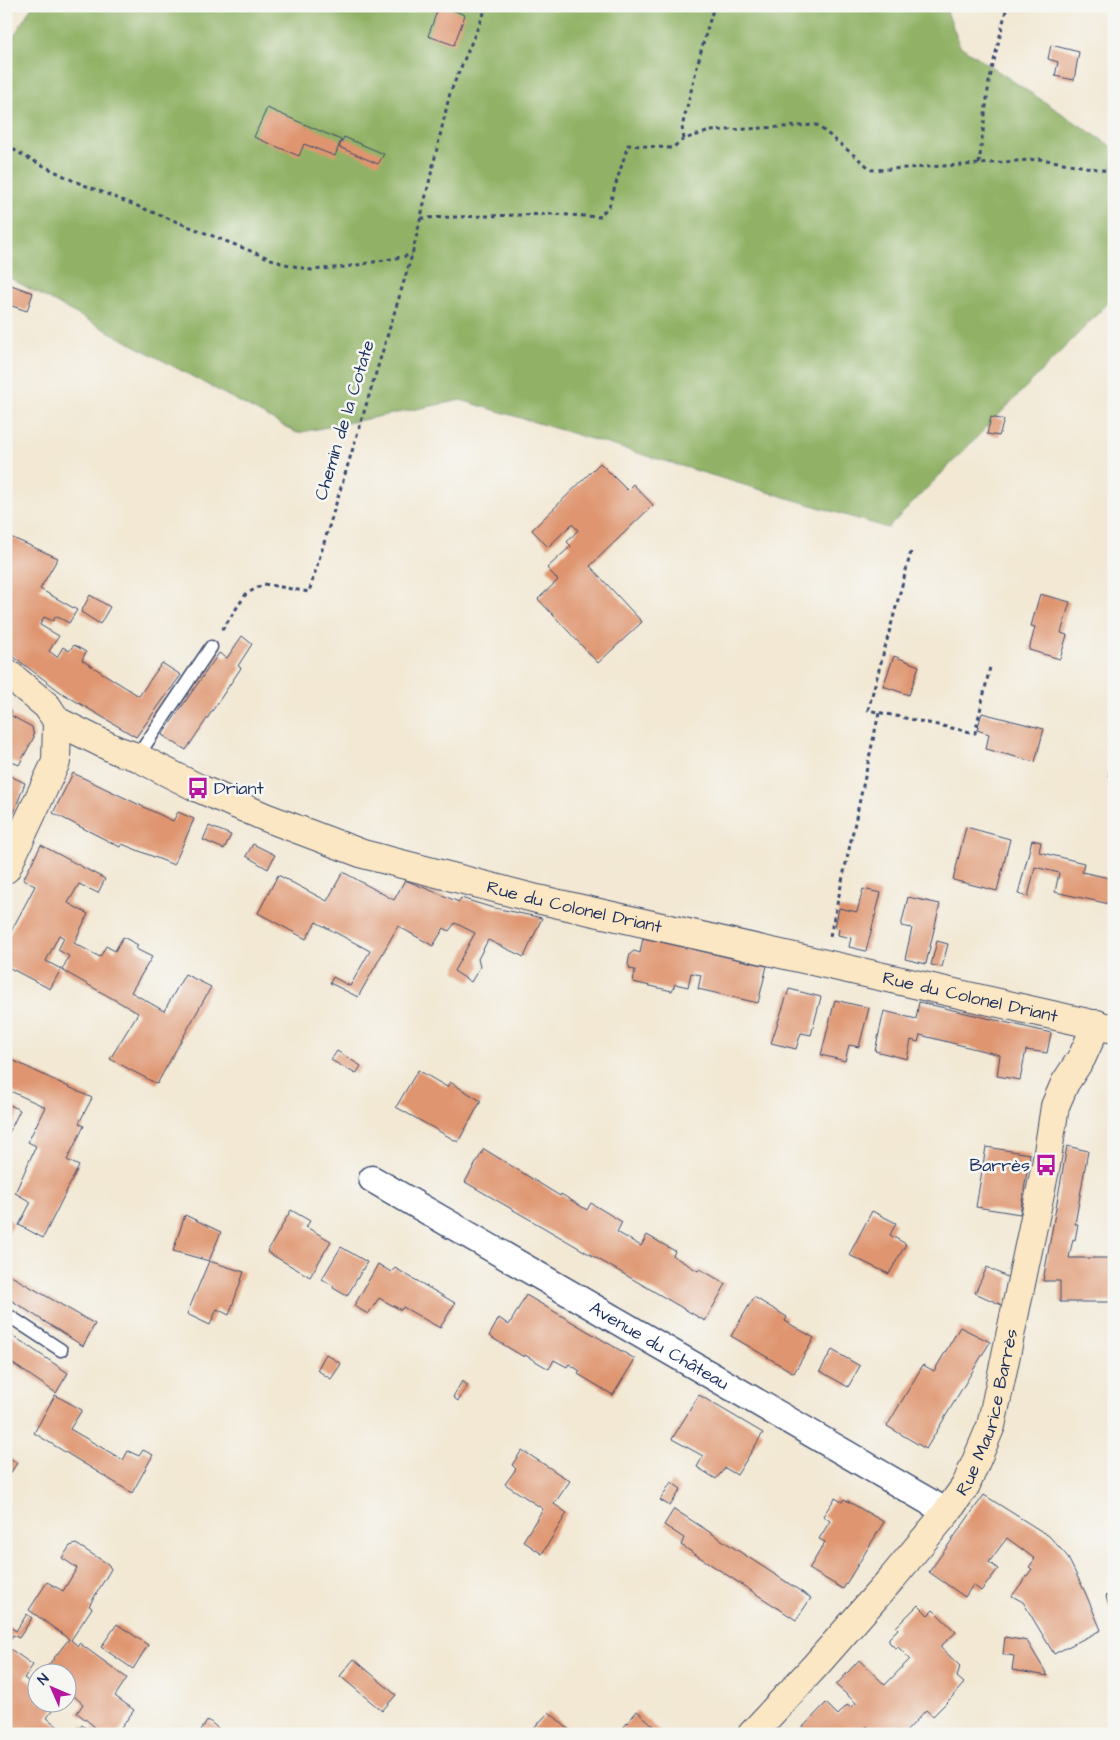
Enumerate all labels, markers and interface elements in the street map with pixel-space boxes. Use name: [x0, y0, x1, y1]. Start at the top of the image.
street label: Chemin de la Cotate: [308, 337, 381, 503]
bus stop icon: Driant: [185, 775, 211, 801]
place label: Driant: [214, 776, 264, 801]
street label: Rue du Colonel Driant: [484, 875, 665, 940]
street label: Rue du Colonel Driant: [880, 965, 1061, 1029]
bus stop icon: Barrès: [1033, 1152, 1059, 1178]
place label: Barrès: [969, 1153, 1030, 1178]
street label: Avenue du Château: [585, 1296, 733, 1396]
street label: Rue Maurice Barrès: [950, 1326, 1024, 1501]
north arrow: [28, 1662, 78, 1712]
text: N: [33, 1669, 54, 1690]

